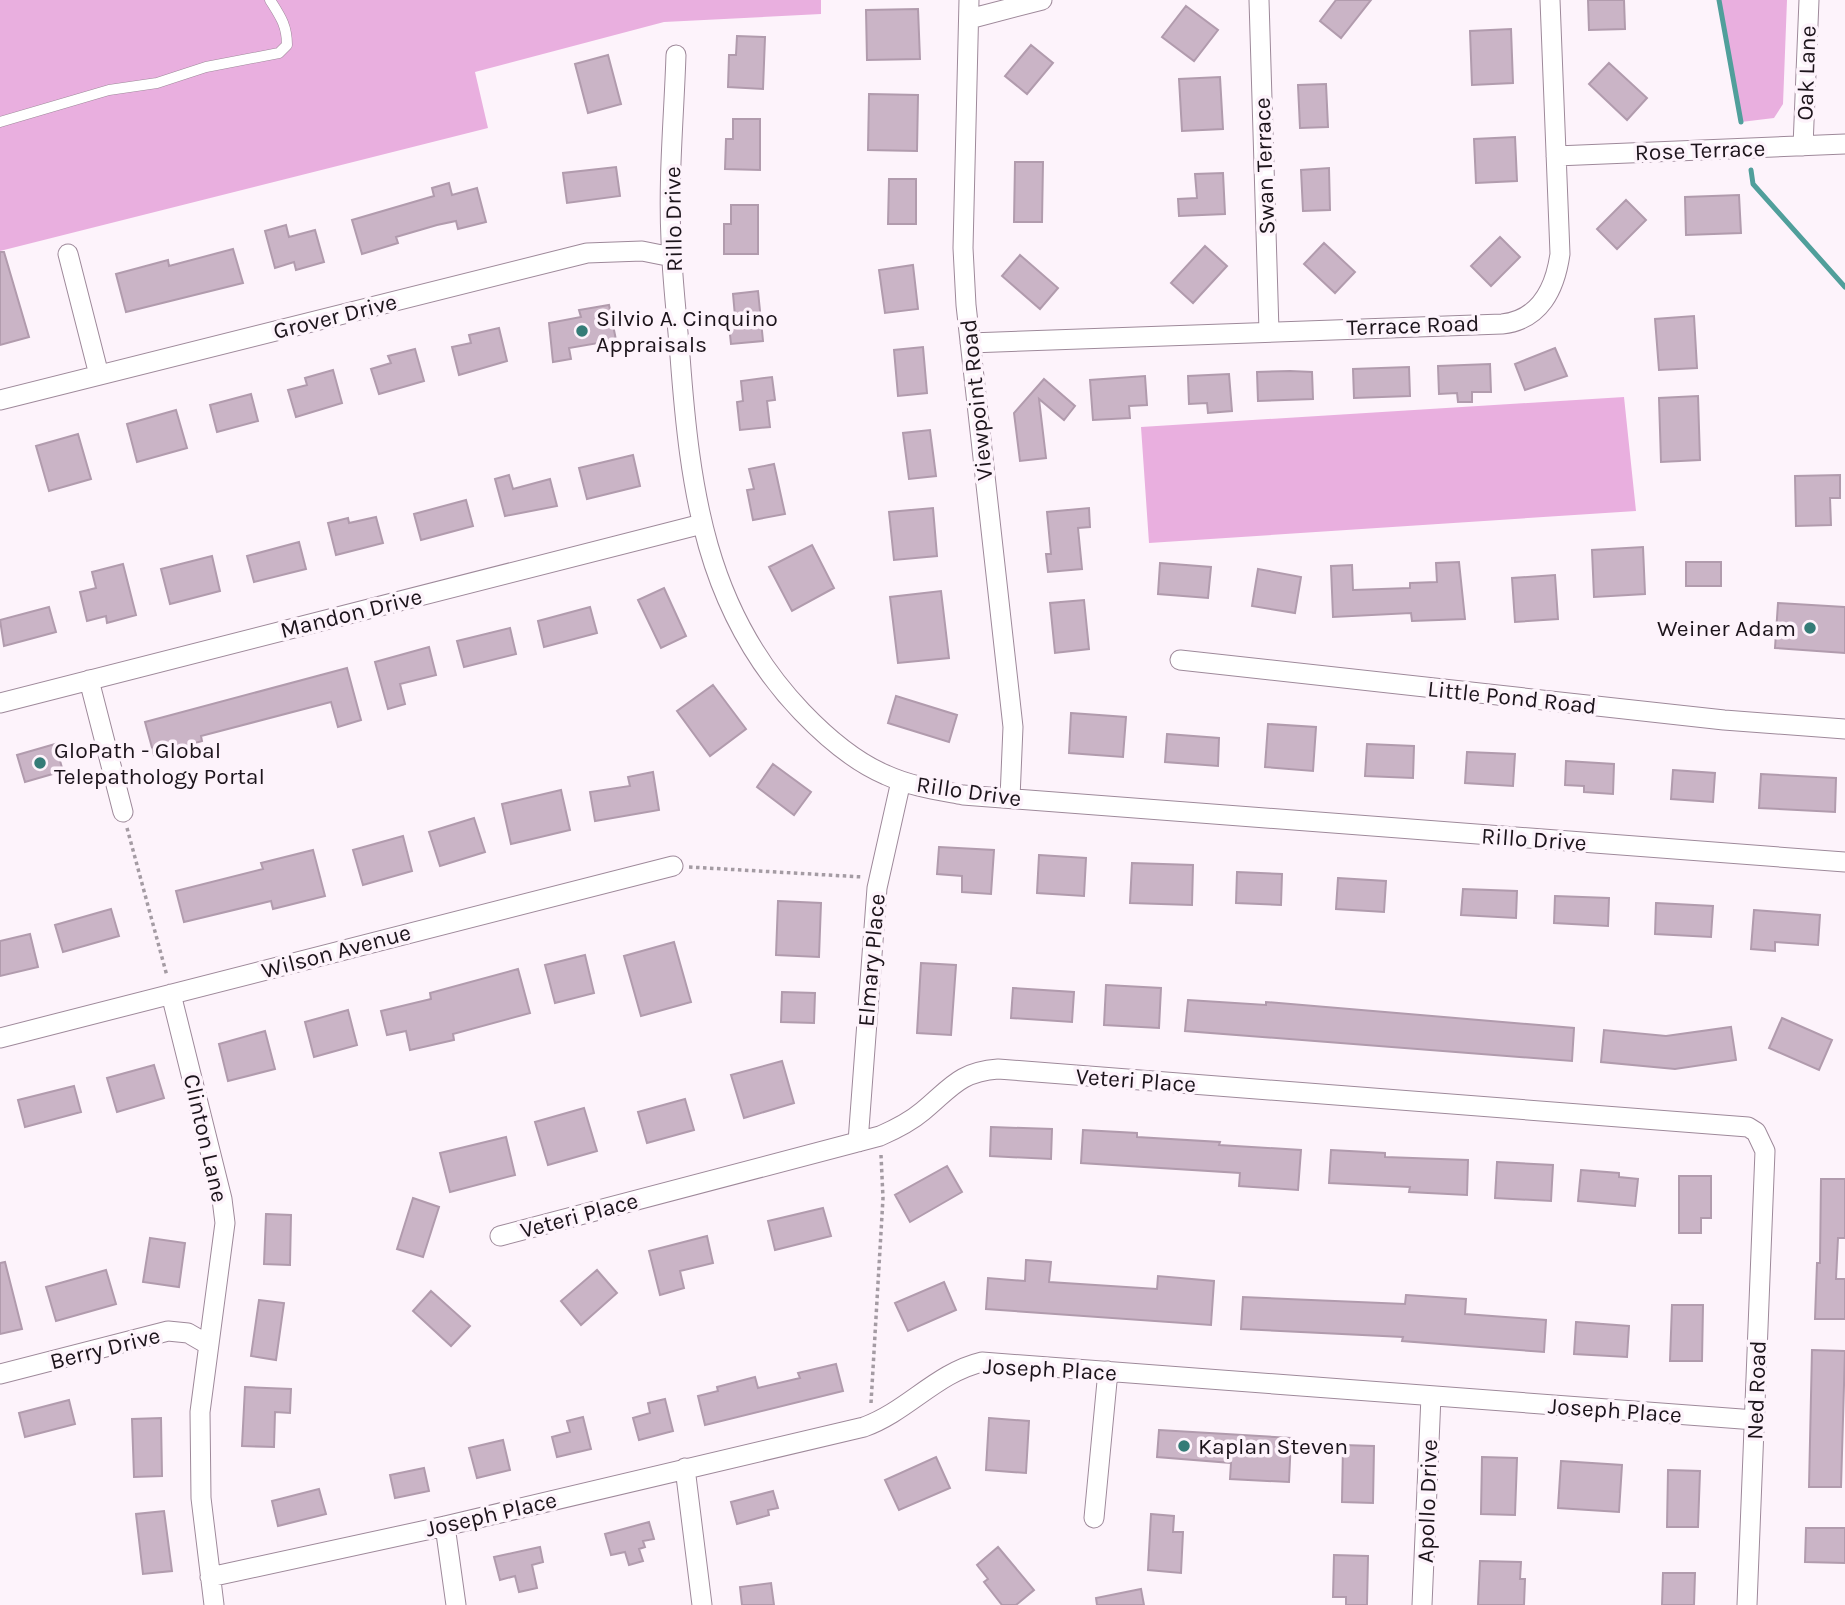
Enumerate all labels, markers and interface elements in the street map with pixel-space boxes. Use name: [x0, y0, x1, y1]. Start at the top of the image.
street label: Oak Lane: [1791, 25, 1822, 121]
street label: Swan Terrace: [1249, 97, 1280, 235]
street label: Rose Terrace: [1634, 135, 1766, 166]
street label: Rillo Drive: [659, 166, 688, 272]
street label: Grover Drive: [270, 288, 400, 345]
place label: Silvio A. Cinquino Appraisals: [596, 305, 778, 358]
street label: Terrace Road: [1346, 310, 1480, 341]
street label: Viewpoint Road: [955, 318, 998, 482]
marker: Silvio A. Cinquino Appraisals: [574, 323, 590, 339]
street label: Mandon Drive: [277, 583, 425, 644]
place label: Weiner Adam: [1657, 615, 1796, 642]
marker: Weiner Adam: [1802, 620, 1818, 636]
street label: Little Pond Road: [1426, 675, 1598, 720]
place label: GloPath - Global Telepathology Portal: [54, 737, 265, 790]
marker: GloPath - Global Telepathology Portal: [32, 755, 48, 771]
street label: Rillo Drive: [915, 771, 1023, 812]
street label: Rillo Drive: [1480, 822, 1588, 857]
street label: Elmary Place: [852, 892, 891, 1028]
street label: Wilson Avenue: [258, 919, 414, 984]
street label: Veteri Place: [1075, 1063, 1197, 1098]
street label: Clinton Lane: [178, 1071, 233, 1205]
street label: Veteri Place: [517, 1187, 641, 1244]
street label: Berry Drive: [47, 1322, 163, 1375]
street label: Ned Road: [1741, 1340, 1772, 1440]
street label: Joseph Place: [982, 1353, 1118, 1386]
street label: Joseph Place: [1547, 1392, 1683, 1429]
place label: Kaplan Steven: [1198, 1433, 1348, 1460]
marker: Kaplan Steven: [1176, 1438, 1192, 1454]
street label: Apollo Drive: [1412, 1439, 1443, 1563]
street label: Joseph Place: [423, 1486, 559, 1543]

